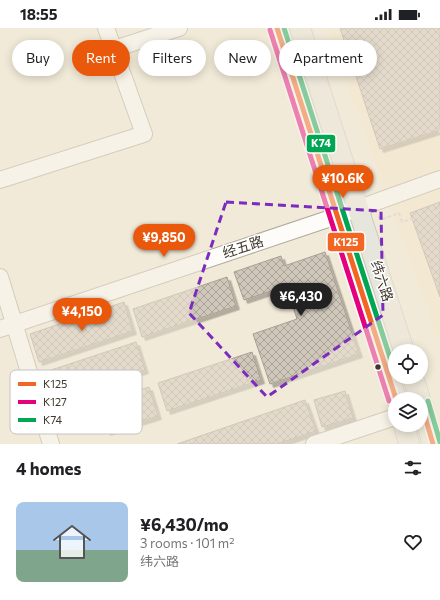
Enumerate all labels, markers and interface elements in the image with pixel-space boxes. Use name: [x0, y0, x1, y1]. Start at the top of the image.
text: 18:55: [20, 5, 58, 23]
chip: Buy: [12, 40, 64, 76]
chip: Rent: [72, 40, 130, 76]
chip: Filters: [138, 40, 206, 76]
chip: New: [214, 40, 271, 76]
chip: Apartment: [279, 40, 377, 76]
line badge: K74: [306, 134, 336, 153]
text: K74: [311, 136, 331, 149]
pin: ¥10.6K: [310, 165, 376, 199]
text: ¥10.6K: [321, 170, 365, 186]
pin: ¥9,850: [131, 224, 197, 258]
text: ¥9,850: [142, 229, 186, 245]
street label: 经五路: [220, 232, 265, 261]
line badge: K125: [327, 232, 365, 252]
text: K125: [333, 235, 359, 248]
street label: 纬六路: [368, 258, 397, 303]
pin: ¥6,430: [268, 283, 334, 317]
text: ¥6,430: [279, 288, 323, 304]
pin: ¥4,150: [49, 298, 115, 332]
text: ¥4,150: [62, 303, 102, 319]
map controls: [388, 344, 428, 432]
button: locate: [388, 344, 428, 384]
unlabelled marker: [373, 362, 383, 372]
legend: [10, 370, 142, 434]
text: K125: [43, 377, 67, 390]
button: layers: [388, 392, 428, 432]
text: K127: [43, 395, 67, 408]
text: K74: [43, 413, 63, 426]
icon: filters: [402, 457, 424, 479]
text: 4 homes: [16, 458, 81, 479]
text: ¥6,430/mo: [140, 514, 229, 535]
icon: home: [48, 518, 96, 566]
icon: heart: [402, 531, 424, 553]
text: 3 rooms · 101 m²: [140, 535, 234, 551]
text: 纬六路: [140, 553, 179, 569]

